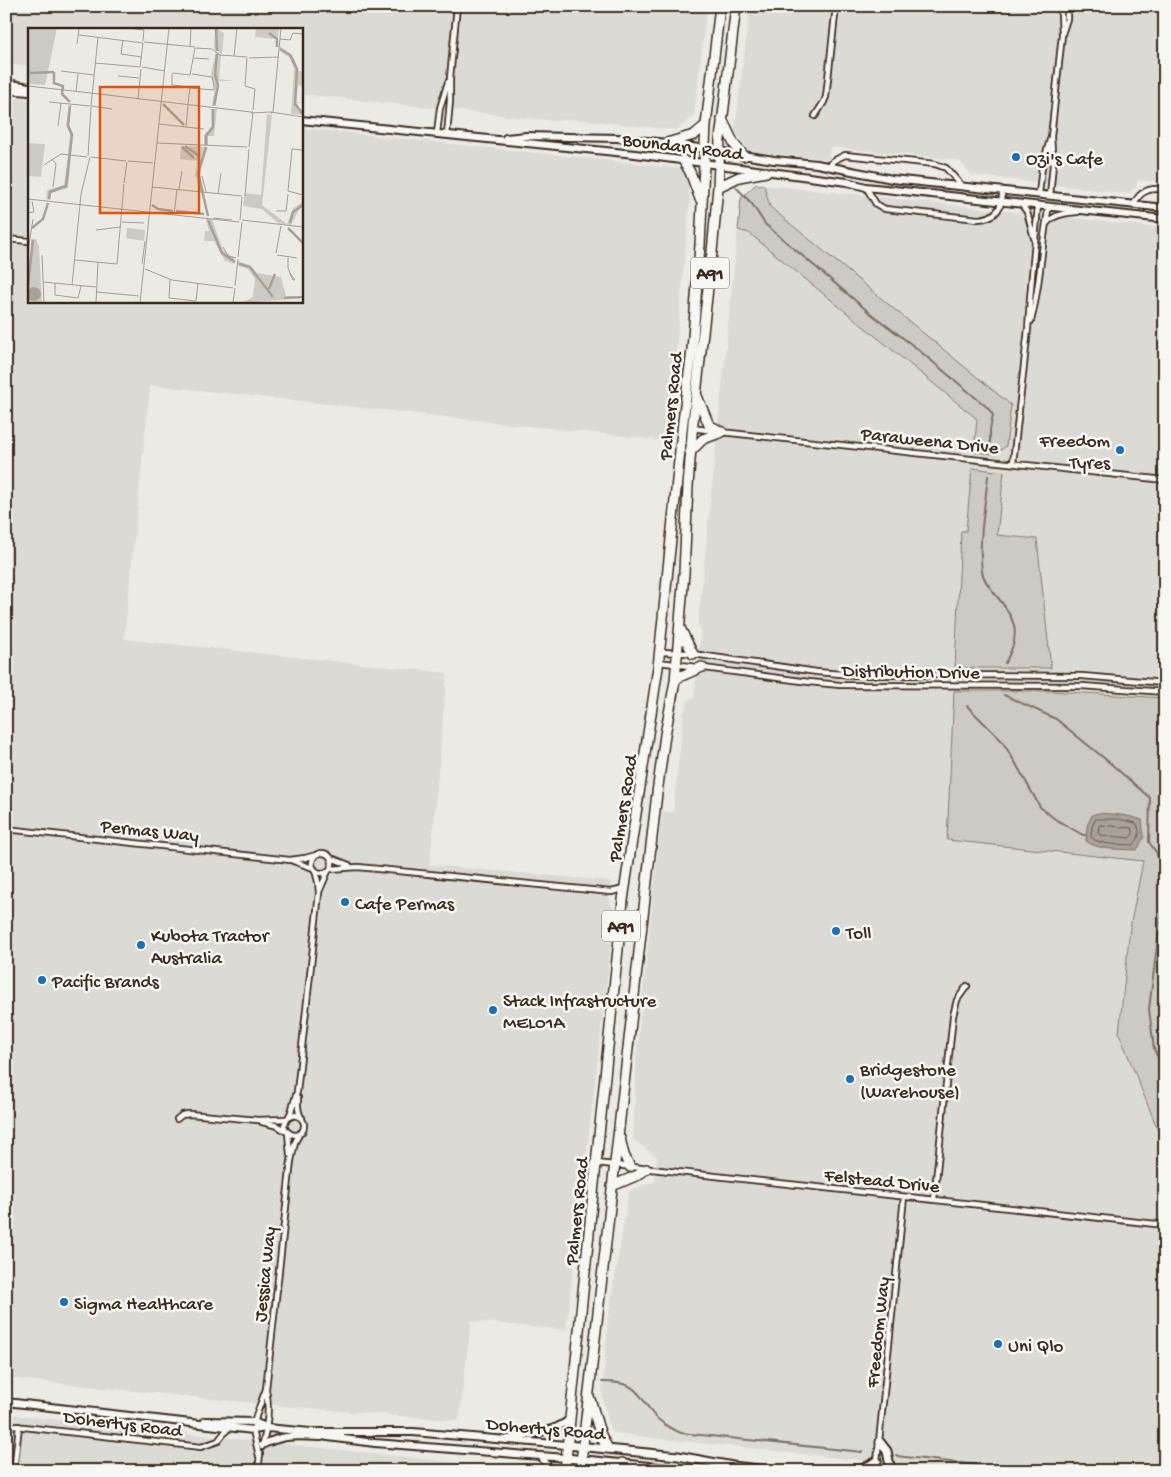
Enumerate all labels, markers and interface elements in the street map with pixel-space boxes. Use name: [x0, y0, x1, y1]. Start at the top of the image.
inset map: [28, 28, 302, 302]
street label: Boundary Road: [620, 130, 746, 168]
place label: Ozi's Cafe: [1026, 149, 1103, 172]
marker: Ozi's Cafe: [1010, 151, 1022, 163]
road number: A91: [691, 258, 729, 288]
street label: Palmers Road: [655, 349, 690, 462]
street label: Paraweena Drive: [859, 424, 1000, 461]
place label: Freedom Tyres: [1038, 431, 1111, 476]
marker: Freedom Tyres: [1114, 444, 1126, 456]
street label: Distribution Drive: [840, 661, 980, 686]
street label: Palmers Road: [604, 751, 645, 865]
street label: Permas Way: [98, 816, 201, 849]
place label: Cafe Permas: [355, 894, 455, 917]
marker: Cafe Permas: [339, 896, 351, 908]
road number: A91: [602, 910, 640, 941]
place label: Toll: [845, 923, 872, 946]
marker: Toll: [830, 925, 842, 937]
place label: Kubota Tractor Australia: [151, 926, 271, 971]
marker: Kubota Tractor Australia: [135, 939, 147, 951]
place label: Pacific Brands: [51, 972, 160, 995]
marker: Pacific Brands: [36, 974, 48, 986]
place label: Stack Infrastructure MEL01A: [503, 991, 656, 1036]
marker: Stack Infrastructure MEL01A: [487, 1004, 499, 1016]
place label: Bridgestone (Warehouse): [859, 1060, 960, 1105]
marker: Bridgestone (Warehouse): [844, 1073, 856, 1085]
street label: Palmers Road: [561, 1154, 596, 1267]
street label: Felstead Drive: [822, 1165, 941, 1200]
street label: Jessica Way: [250, 1225, 283, 1323]
street label: Freedom Way: [862, 1275, 897, 1390]
place label: Sigma Healthcare: [74, 1294, 213, 1317]
marker: Sigma Healthcare: [58, 1296, 70, 1308]
place label: Uni Qlo: [1008, 1336, 1064, 1359]
marker: Uni Qlo: [992, 1338, 1004, 1350]
street label: Dohertys Road: [60, 1407, 185, 1444]
street label: Dohertys Road: [483, 1414, 608, 1447]

